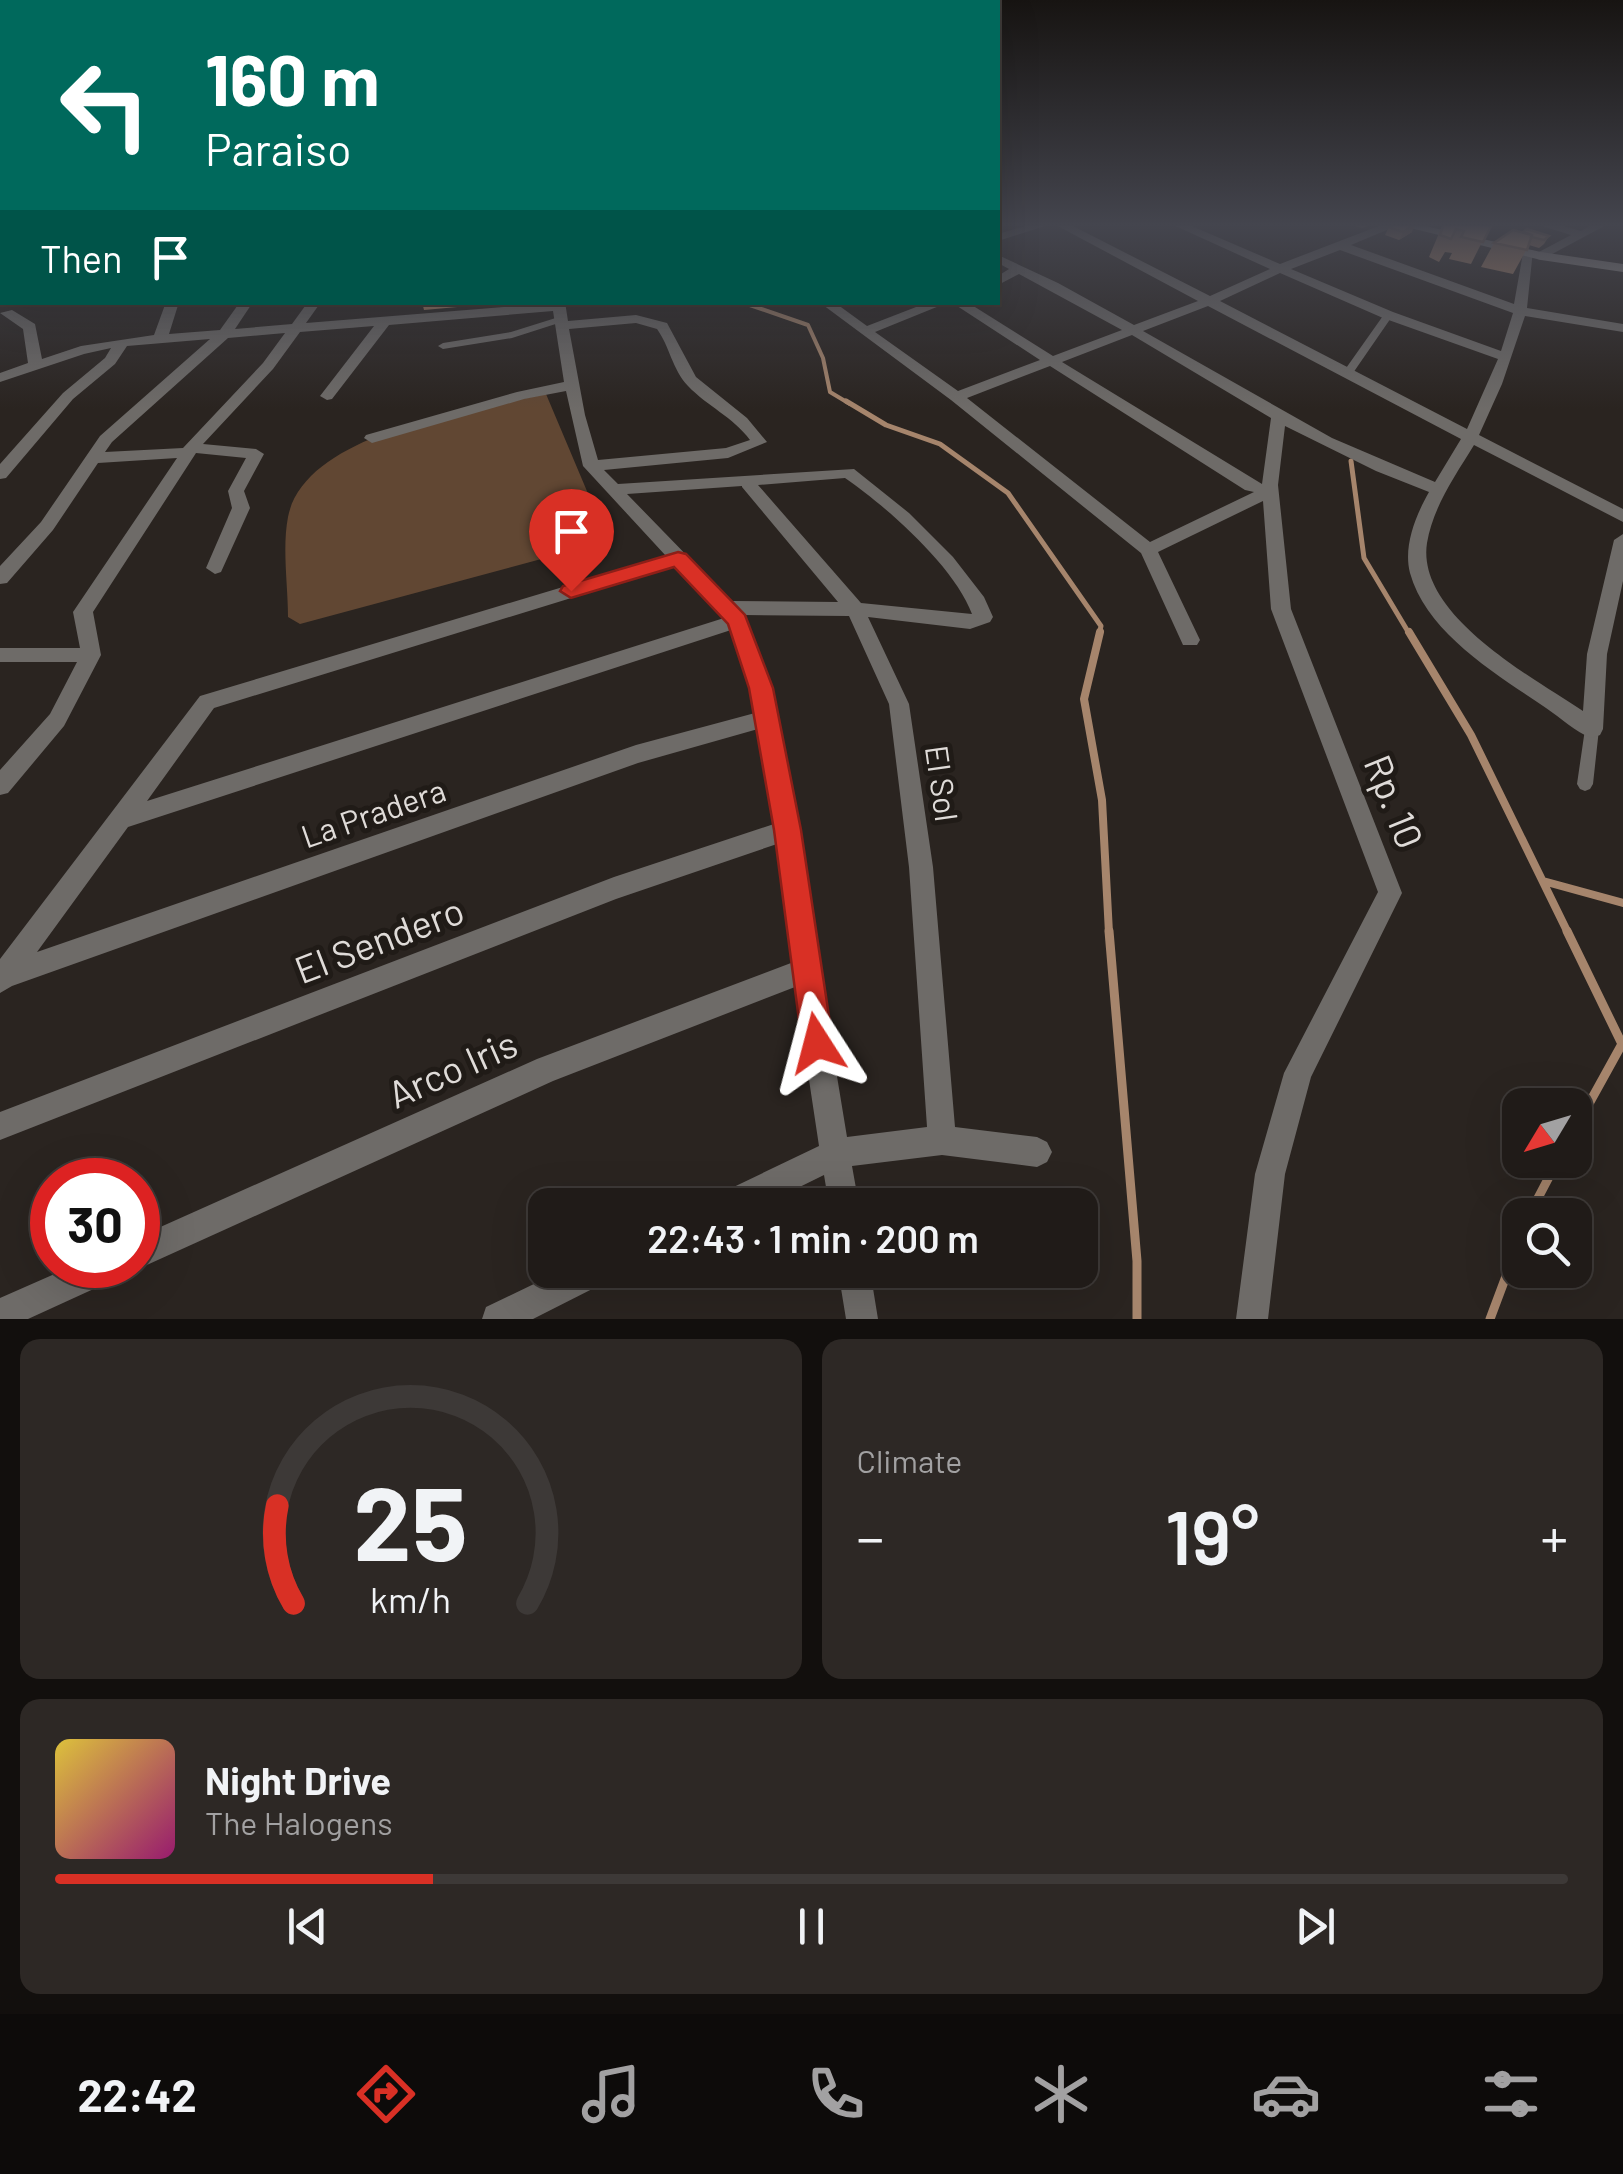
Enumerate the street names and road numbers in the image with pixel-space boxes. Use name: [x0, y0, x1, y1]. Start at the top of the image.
street label: El Sol: [919, 742, 967, 824]
street label: Rp. 10: [1356, 748, 1434, 854]
street label: La Pradera: [296, 770, 450, 854]
street label: El Sendero: [288, 886, 470, 992]
street label: Arco Iris: [380, 1019, 524, 1117]

